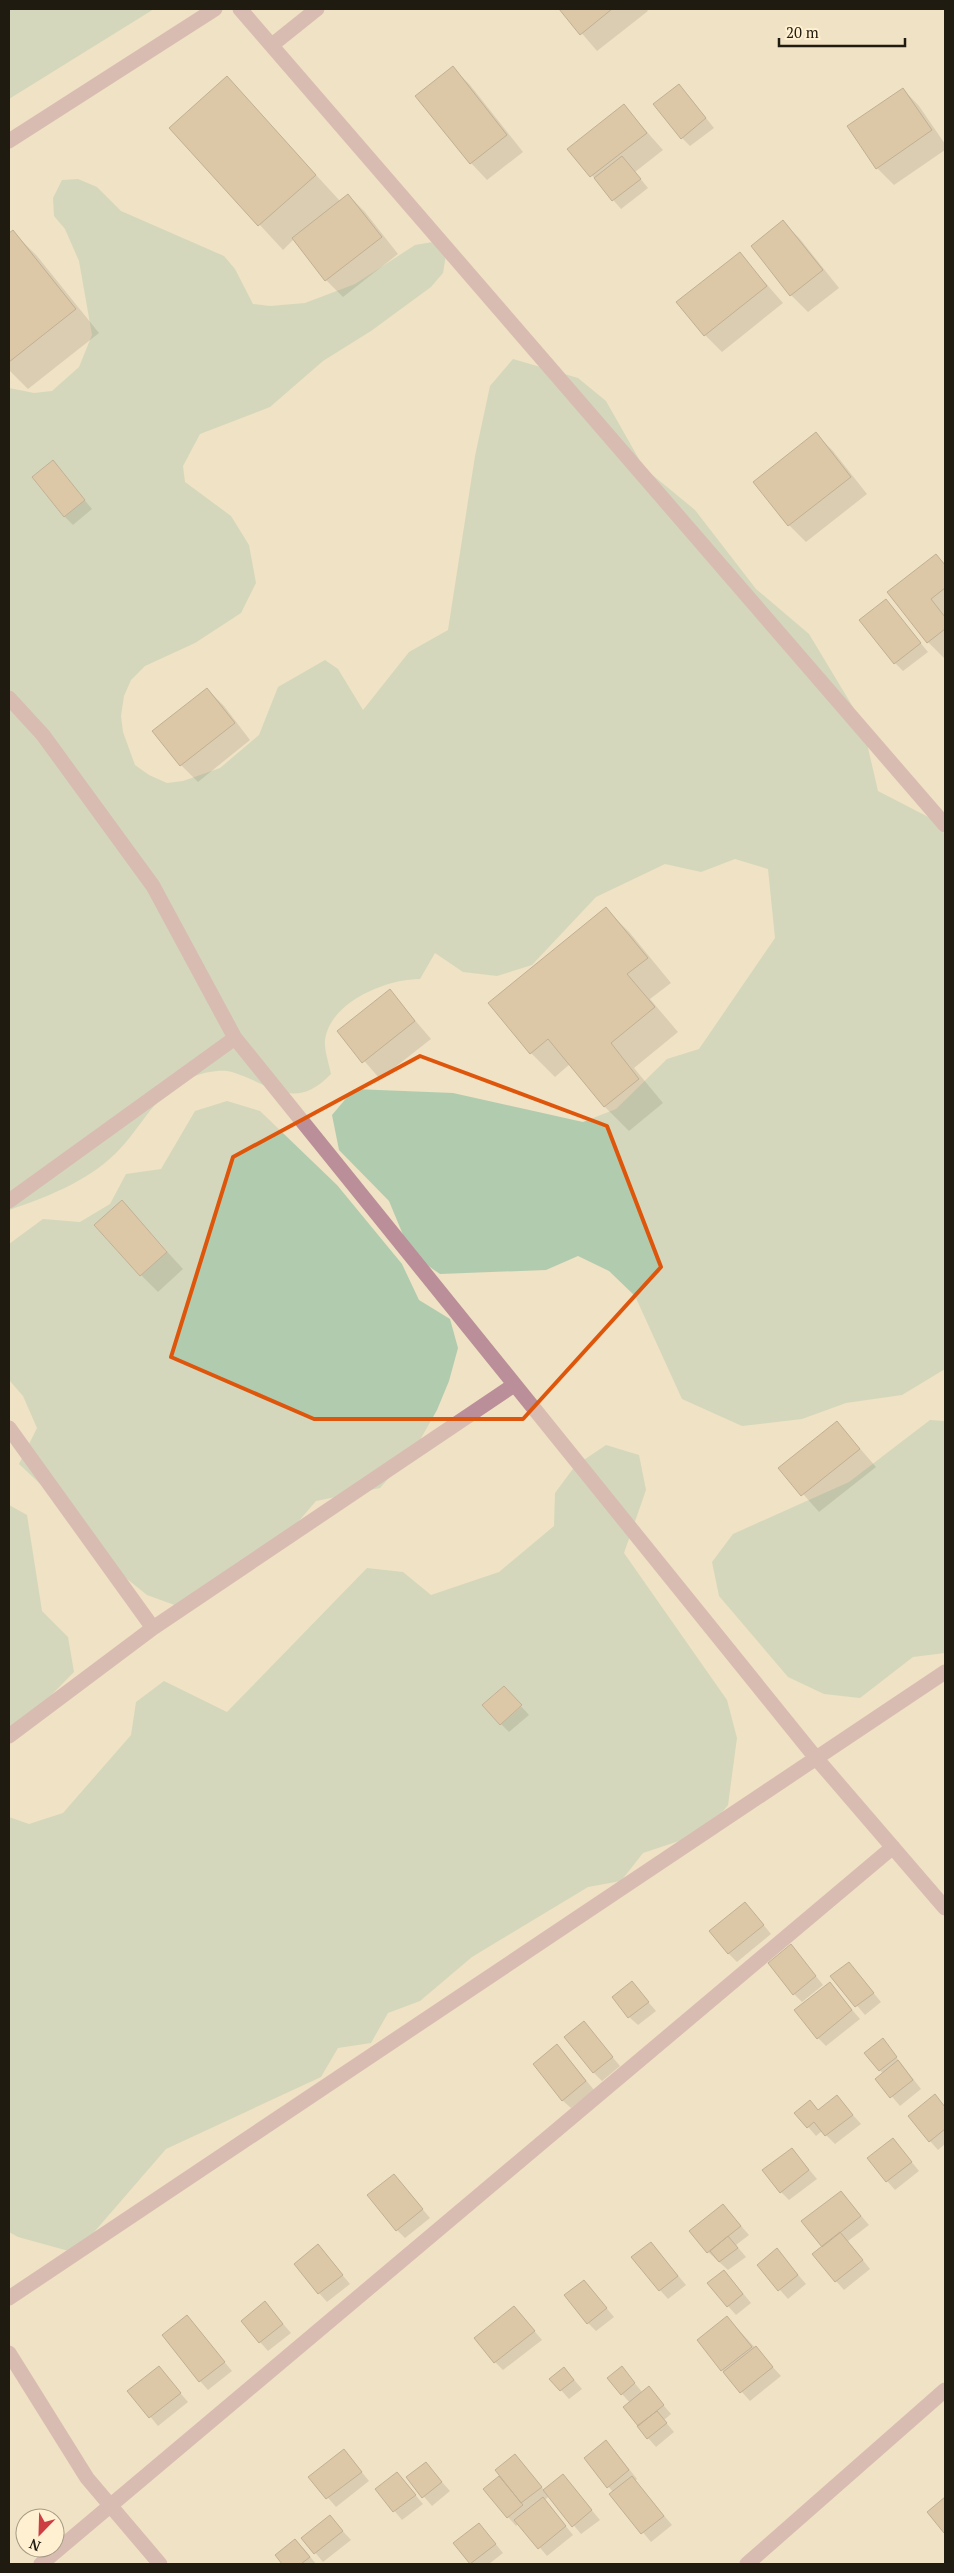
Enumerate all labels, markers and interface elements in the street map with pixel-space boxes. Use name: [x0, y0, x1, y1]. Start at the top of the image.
scale bar: [779, 15, 905, 47]
text: 20 m: [786, 22, 819, 42]
north arrow: [15, 2508, 65, 2558]
text: N: [26, 2534, 43, 2556]

